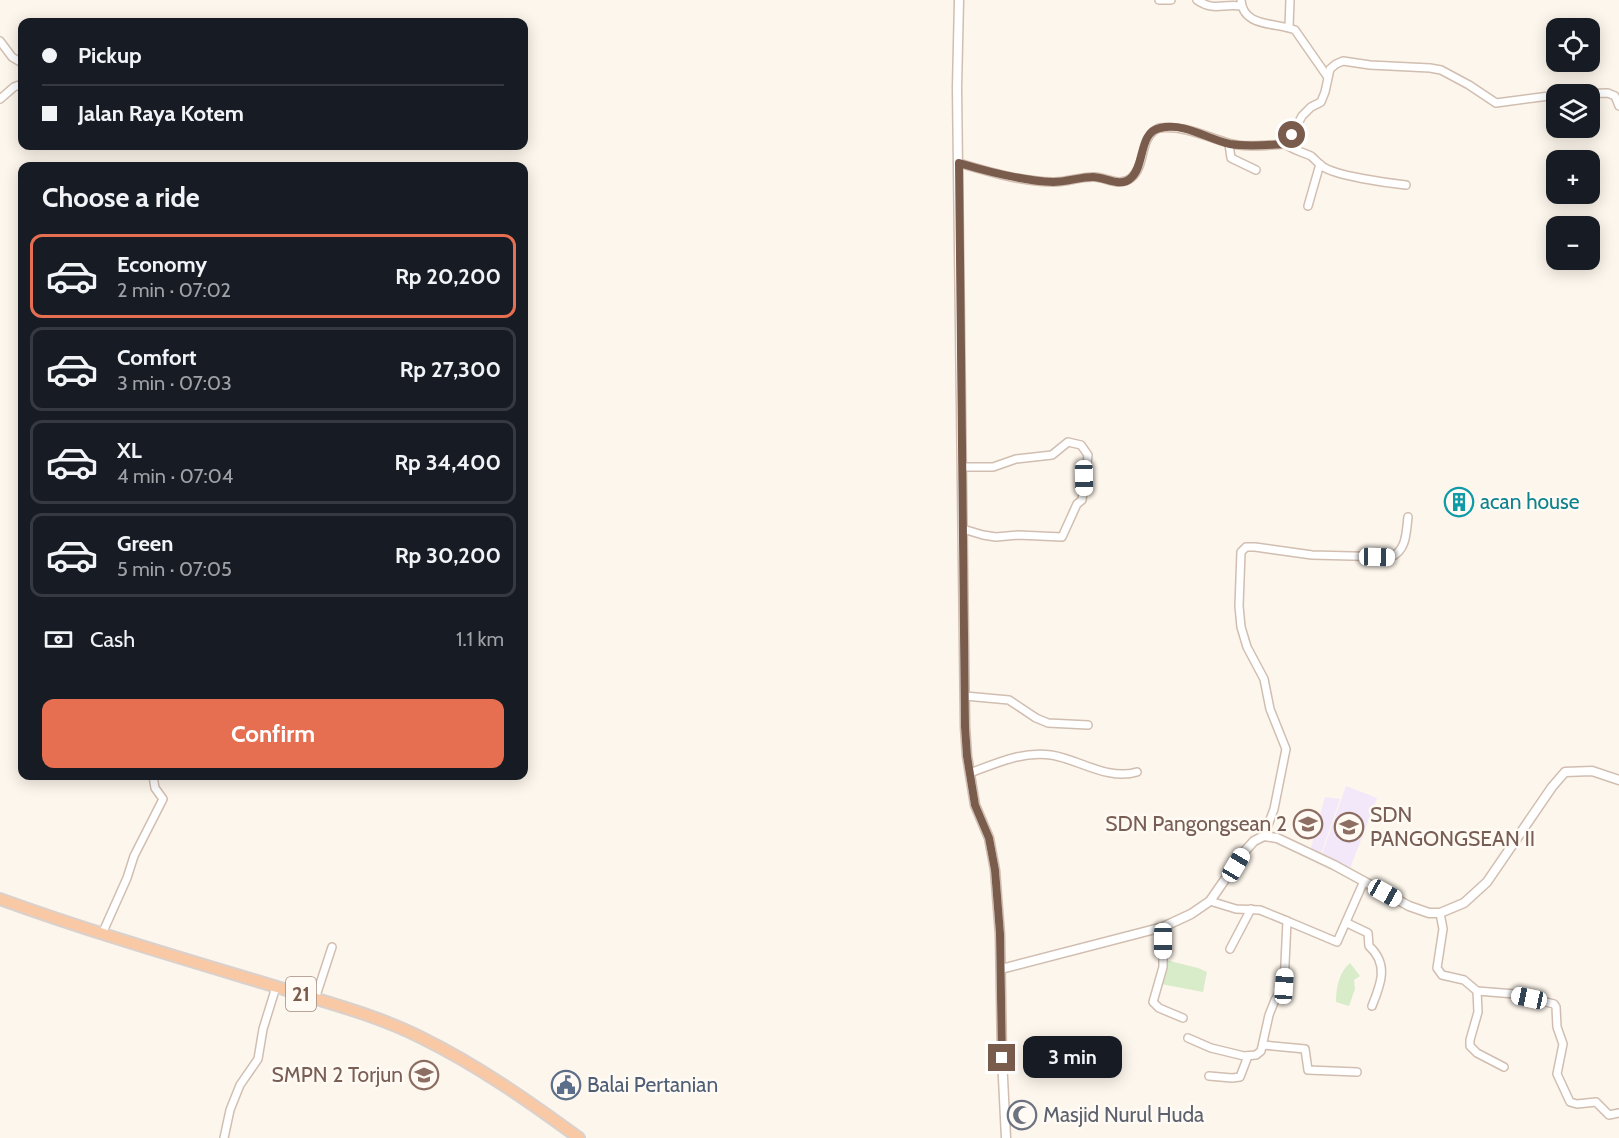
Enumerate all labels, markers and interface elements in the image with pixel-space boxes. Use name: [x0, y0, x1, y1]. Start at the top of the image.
map controls: [1546, 18, 1600, 270]
button: locate: [1546, 18, 1600, 72]
text: Pickup: [78, 42, 142, 69]
button: layers: [1546, 84, 1600, 138]
text: Jalan Raya Kotem: [78, 100, 244, 127]
route start: [1278, 121, 1305, 148]
button: +: [1546, 150, 1600, 204]
text: Choose a ride: [42, 181, 200, 214]
button: −: [1546, 216, 1600, 270]
icon: car: [45, 249, 99, 303]
text: Economy: [117, 251, 207, 278]
text: Rp 20,200: [395, 263, 501, 290]
text: 2 min · 07:02: [117, 278, 231, 302]
icon: car: [45, 342, 99, 396]
text: Comfort: [117, 344, 196, 371]
text: Rp 27,300: [400, 356, 501, 383]
text: 3 min · 07:03: [117, 371, 232, 395]
icon: car: [45, 435, 99, 489]
text: XL: [117, 437, 142, 464]
text: Rp 34,400: [395, 449, 501, 476]
car: [1075, 460, 1093, 496]
text: 4 min · 07:04: [117, 464, 233, 488]
building icon: acan house: [1443, 486, 1475, 518]
place label: acan house: [1480, 489, 1580, 514]
icon: car: [45, 528, 99, 582]
text: Green: [117, 530, 173, 557]
text: Rp 30,200: [395, 542, 501, 569]
car: [1359, 548, 1395, 566]
text: 5 min · 07:05: [117, 557, 232, 581]
icon: cash: [42, 623, 75, 656]
text: Cash: [90, 626, 135, 653]
text: 1.1 km: [456, 627, 504, 651]
button: Confirm: [42, 699, 504, 768]
place label: SDN PANGONGSEAN II: [1370, 802, 1535, 851]
school or university icon: SDN Pangongsean 2: [1292, 808, 1324, 840]
place label: SDN Pangongsean 2: [1105, 811, 1287, 836]
school or university icon: SDN PANGONGSEAN II: [1333, 811, 1365, 843]
car: [1219, 845, 1253, 885]
car: [1365, 876, 1405, 910]
car: [1154, 923, 1172, 959]
car: [1274, 967, 1294, 1005]
road number: 21: [286, 977, 316, 1011]
car: [1510, 985, 1548, 1011]
callout: 3 min: [1023, 1037, 1122, 1079]
route end: [988, 1044, 1015, 1071]
text: 3 min: [1048, 1045, 1097, 1069]
school or university icon: SMPN 2 Torjun: [408, 1059, 440, 1091]
place label: SMPN 2 Torjun: [272, 1062, 403, 1088]
public building icon: Balai Pertanian: [550, 1069, 582, 1101]
place label: Balai Pertanian: [587, 1072, 718, 1097]
mosque icon: Masjid Nurul Huda: [1006, 1099, 1038, 1131]
place label: Masjid Nurul Huda: [1043, 1102, 1204, 1128]

